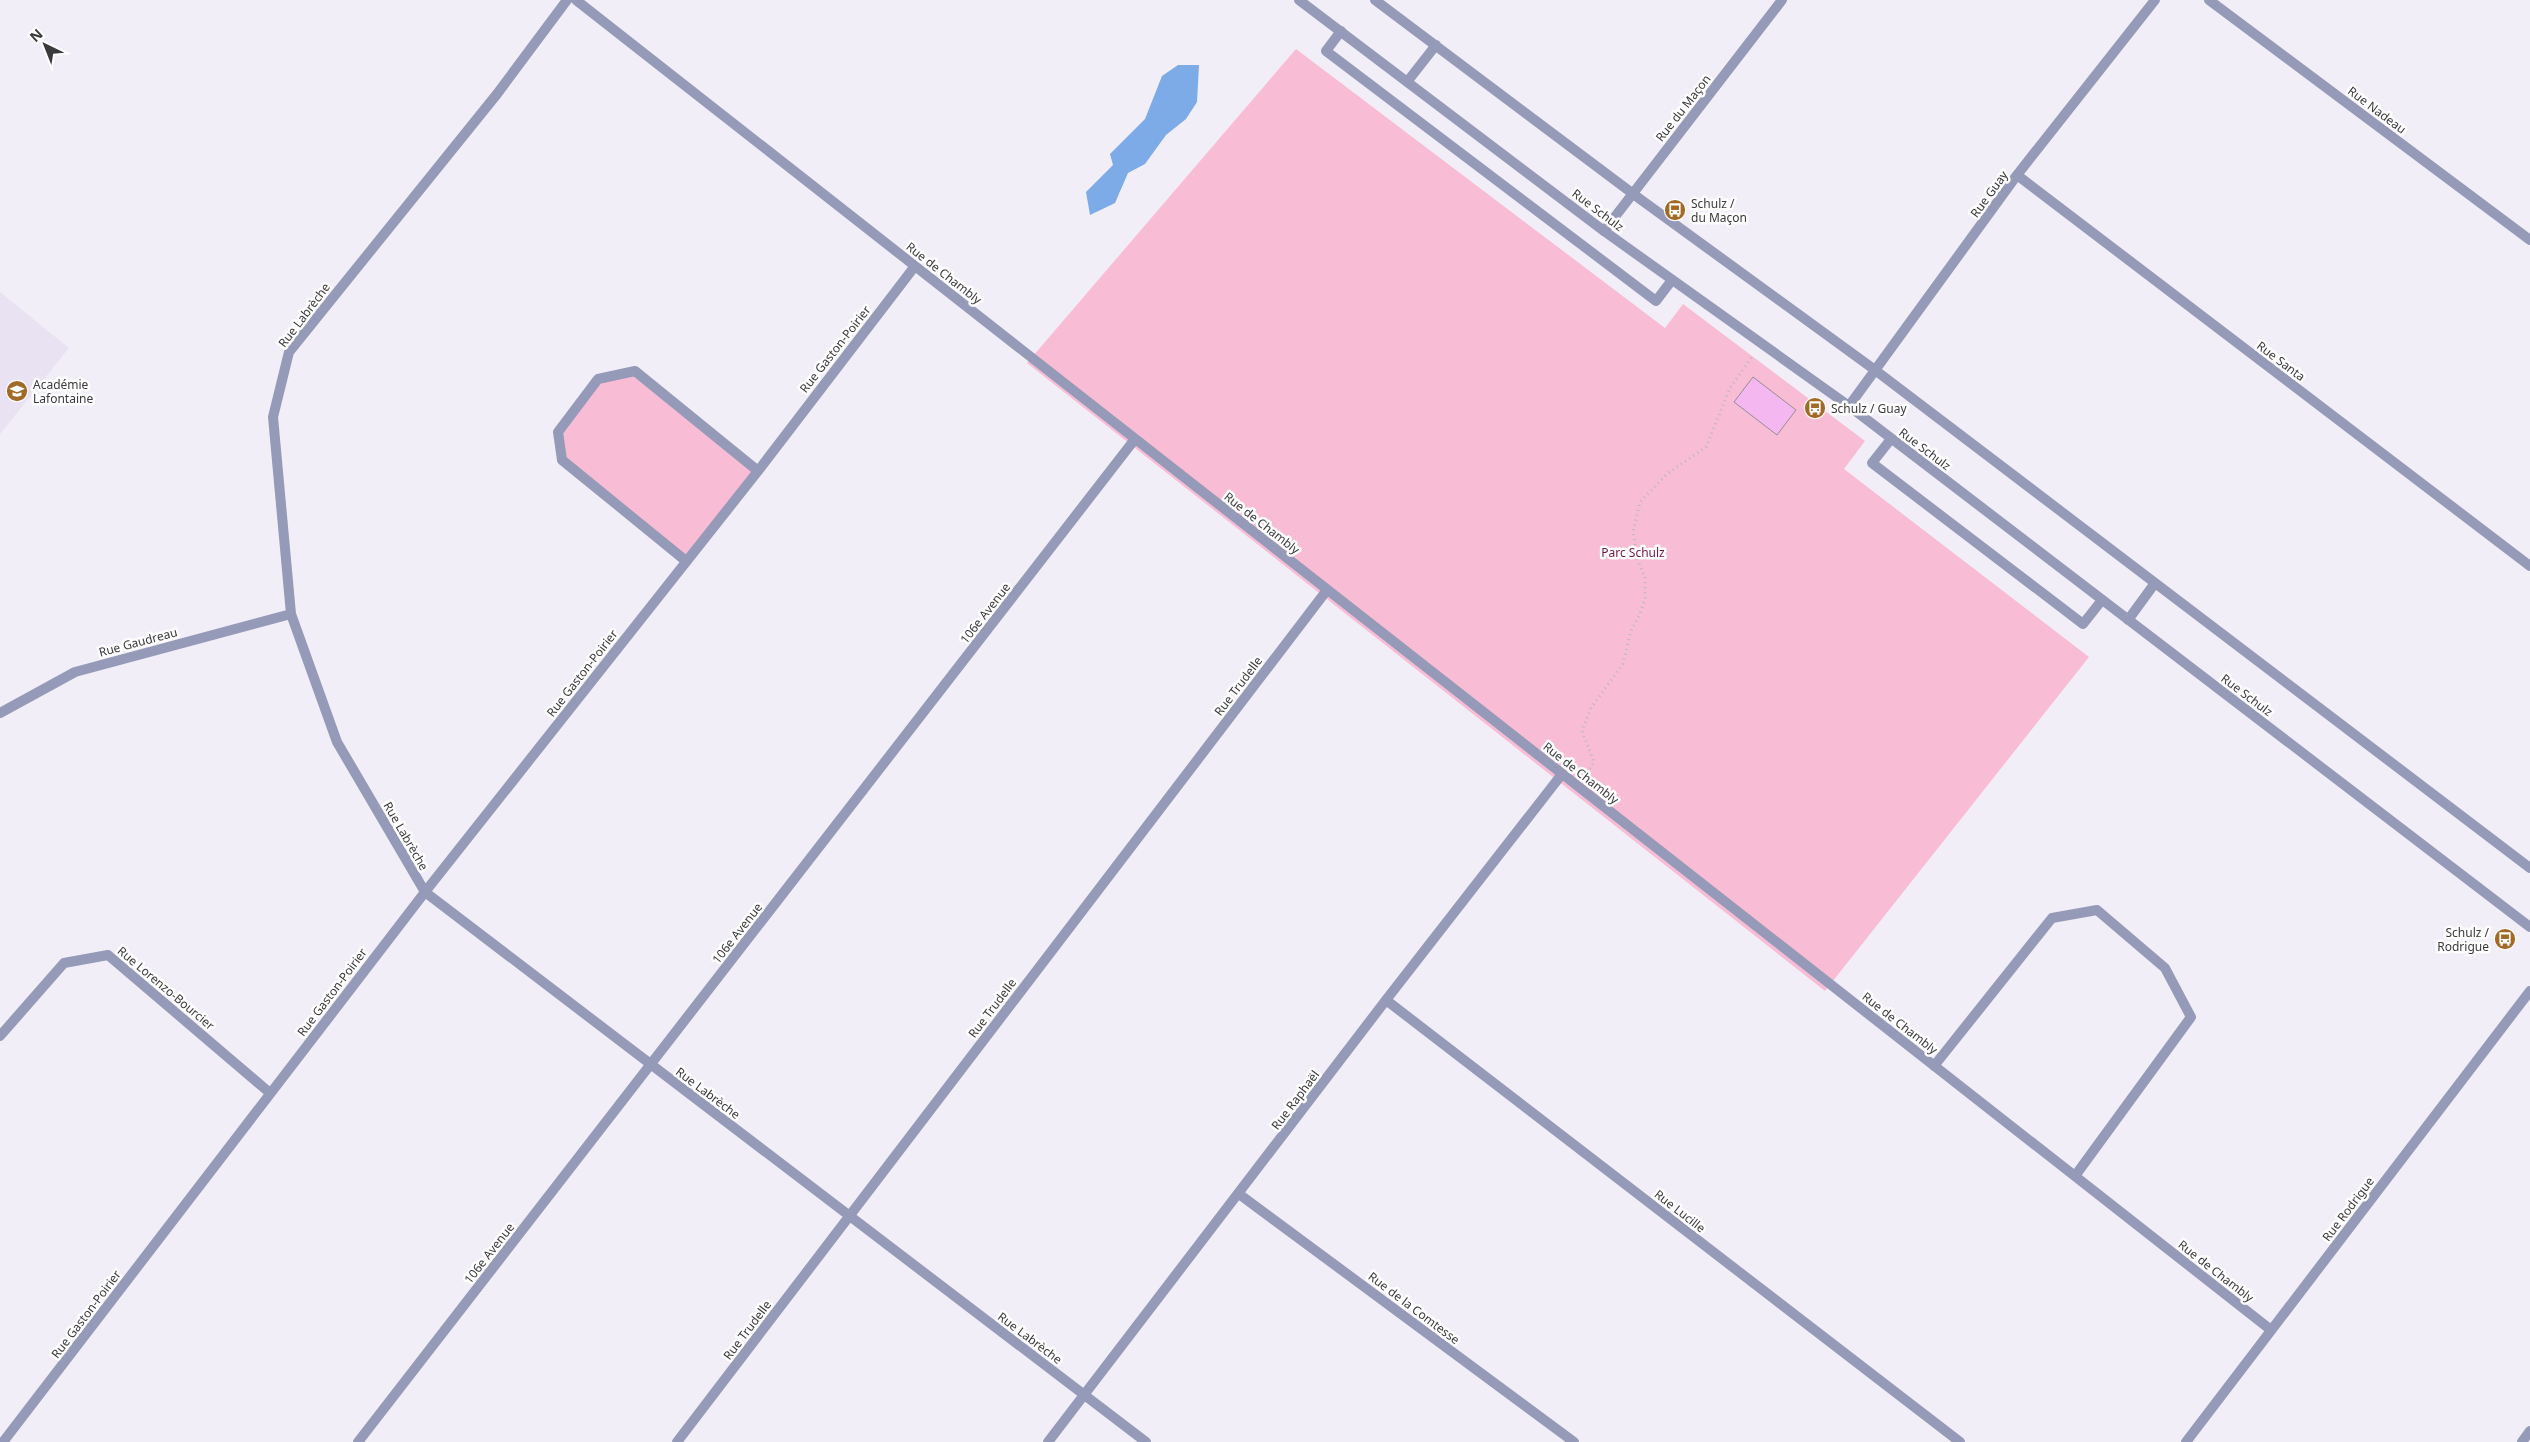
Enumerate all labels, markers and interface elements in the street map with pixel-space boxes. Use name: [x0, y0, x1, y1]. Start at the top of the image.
north arrow: [20, 20, 70, 70]
text: N: [25, 24, 46, 46]
street label: Rue du Maçon: [1651, 71, 1715, 145]
street label: Rue Nadeau: [2344, 82, 2410, 138]
street label: Rue Guay: [1966, 167, 2012, 221]
street label: Rue Schulz: [1569, 185, 1628, 235]
place label: Schulz / du Maçon: [1691, 195, 1747, 226]
bus stop icon: Schulz / du Maçon: [1663, 198, 1687, 222]
street label: Rue de Chambly: [903, 238, 986, 308]
street label: Rue Labrèche: [274, 279, 334, 351]
street label: Rue Gaston-Poirier: [796, 302, 874, 396]
street label: Rue Santa: [2253, 337, 2309, 385]
place label: Académie Lafontaine: [33, 376, 93, 407]
school or university icon: Académie Lafontaine: [5, 379, 29, 403]
bus stop icon: Schulz / Guay: [1803, 396, 1827, 420]
place label: Schulz / Guay: [1831, 400, 1908, 417]
street label: Rue Schulz: [1896, 424, 1955, 474]
street label: Rue de Chambly: [1221, 488, 1304, 558]
park label: Parc Schulz: [1601, 544, 1665, 561]
street label: 106e Avenue: [956, 579, 1014, 647]
street label: Rue Gaudreau: [97, 623, 179, 661]
street label: Rue Gaston-Poirier: [543, 626, 621, 720]
street label: Rue Trudelle: [1210, 653, 1266, 719]
street label: Rue Schulz: [2218, 670, 2277, 720]
street label: Rue de Chambly: [1540, 738, 1623, 808]
street label: Rue Labrèche: [379, 799, 433, 874]
street label: 106e Avenue: [708, 899, 766, 967]
place label: Schulz / Rodrigue: [2437, 924, 2490, 955]
bus stop icon: Schulz / Rodrigue: [2493, 927, 2517, 951]
street label: Rue Lorenzo-Bourcier: [114, 942, 218, 1034]
street label: Rue Gaston-Poirier: [293, 944, 371, 1040]
street label: Rue Trudelle: [964, 975, 1020, 1041]
street label: Rue de Chambly: [1859, 988, 1942, 1058]
street label: Rue Labrèche: [672, 1063, 744, 1123]
street label: Rue Raphaël: [1267, 1067, 1323, 1133]
street label: Rue Rodrigue: [2318, 1173, 2378, 1245]
street label: Rue Lucille: [1651, 1186, 1709, 1236]
street label: 106e Avenue: [460, 1219, 518, 1287]
street label: Rue de Chambly: [2175, 1236, 2258, 1306]
street label: Rue Gaston-Poirier: [47, 1266, 125, 1362]
street label: Rue de la Comtesse: [1365, 1268, 1463, 1348]
street label: Rue Trudelle: [719, 1297, 775, 1363]
street label: Rue Labrèche: [994, 1308, 1066, 1368]

